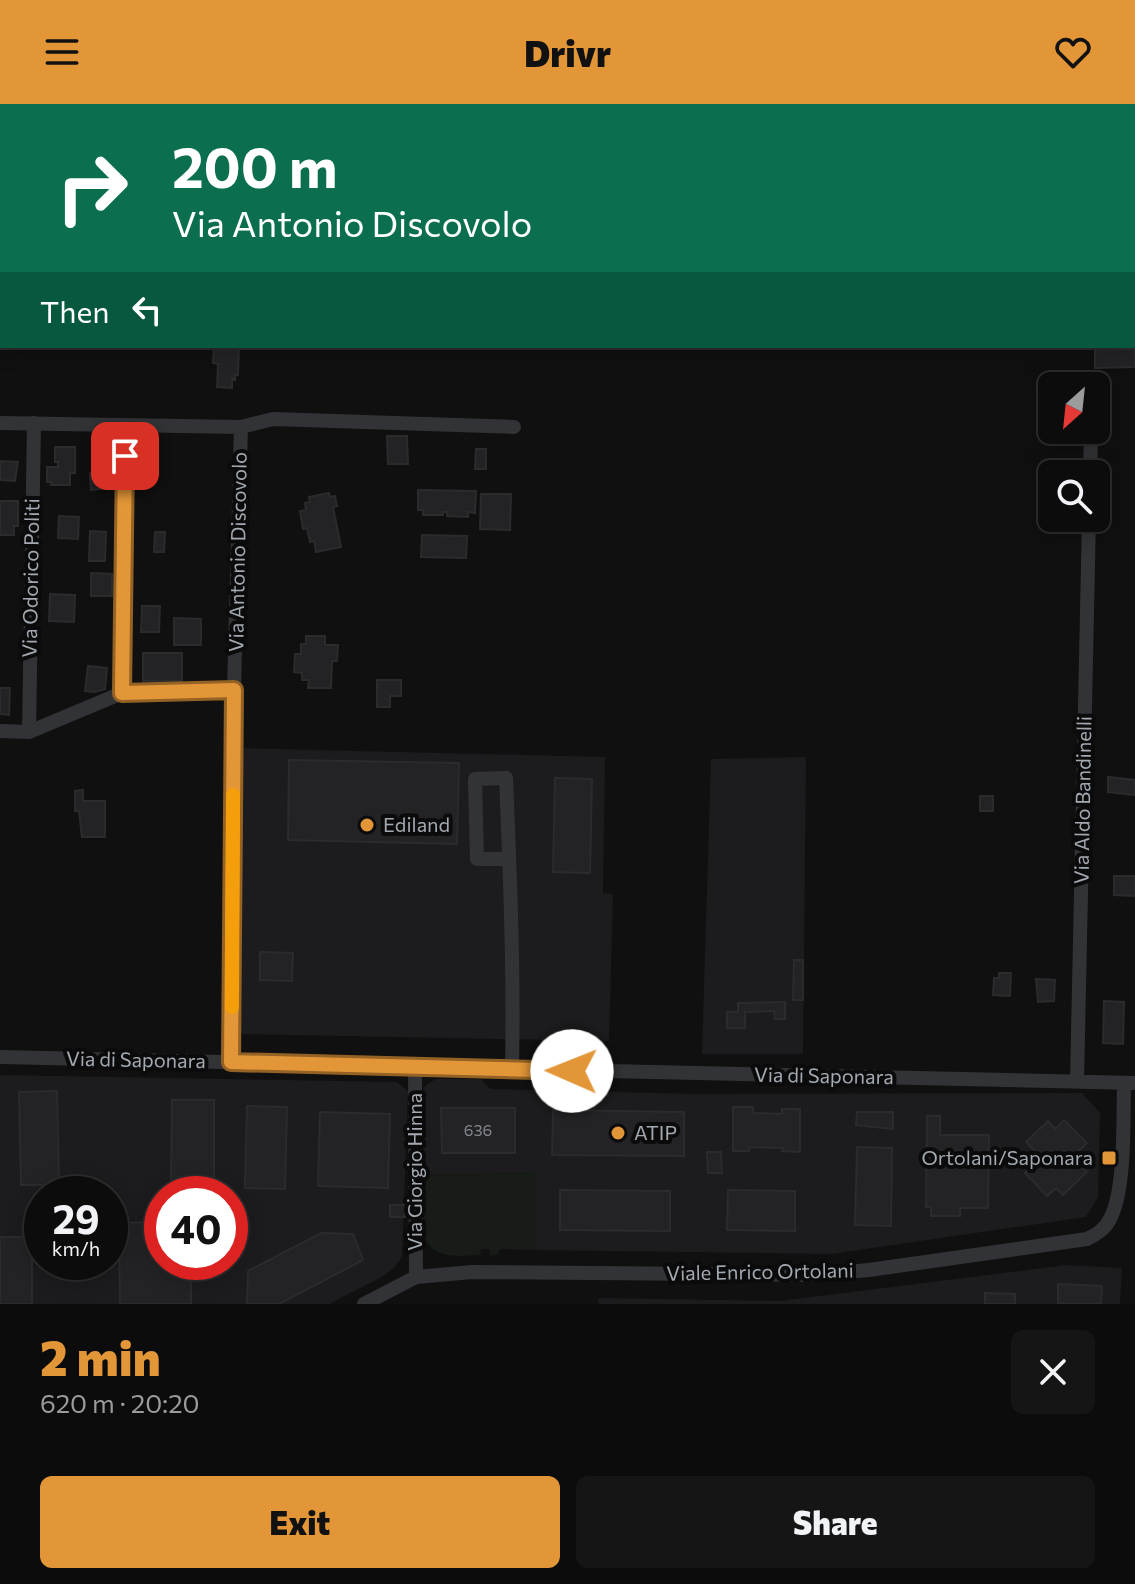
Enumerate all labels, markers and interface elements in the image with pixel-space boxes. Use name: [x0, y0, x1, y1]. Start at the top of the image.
icon: menu: [40, 30, 84, 74]
text: Drivr: [524, 30, 611, 74]
icon: heart: [1051, 30, 1095, 74]
text: 200 m: [172, 131, 338, 200]
icon: right: [40, 136, 144, 240]
text: Via Antonio Discovolo: [172, 200, 532, 244]
icon: left: [125, 288, 169, 332]
text: Then: [40, 292, 109, 329]
north arrow: [1038, 372, 1110, 444]
map controls: [1038, 372, 1110, 532]
pin: [91, 422, 159, 490]
icon: arrive: [103, 434, 147, 478]
street label: Via Antonio Discovolo: [223, 452, 251, 652]
button: search: [1038, 460, 1110, 532]
street label: Via Odorico Politi: [17, 498, 43, 658]
street label: Via Aldo Bandinelli: [1069, 716, 1095, 884]
place label: Ediland: [383, 812, 450, 836]
marker: Ediland: [358, 816, 376, 834]
position arrow: [530, 1029, 614, 1113]
street label: Via di Saponara: [66, 1046, 206, 1072]
street label: Via di Saponara: [754, 1062, 894, 1088]
street label: Via Giorgio Hinna: [402, 1093, 426, 1251]
house number: 636: [464, 1120, 492, 1139]
place label: ATIP: [634, 1120, 677, 1144]
marker: ATIP: [609, 1124, 627, 1142]
place label: Ortolani/Saponara: [921, 1145, 1093, 1169]
marker: Ortolani/Saponara: [1100, 1149, 1118, 1167]
speed limit sign: 40: [144, 1176, 248, 1280]
text: 29: [52, 1193, 100, 1242]
text: km/h: [52, 1236, 100, 1260]
street label: Viale Enrico Ortolani: [666, 1257, 854, 1285]
text: 2 min: [40, 1327, 161, 1386]
button: close: [1011, 1330, 1095, 1414]
text: 620 m · 20:20: [40, 1387, 200, 1418]
button: Exit: [40, 1476, 560, 1568]
button: Share: [576, 1476, 1095, 1568]

